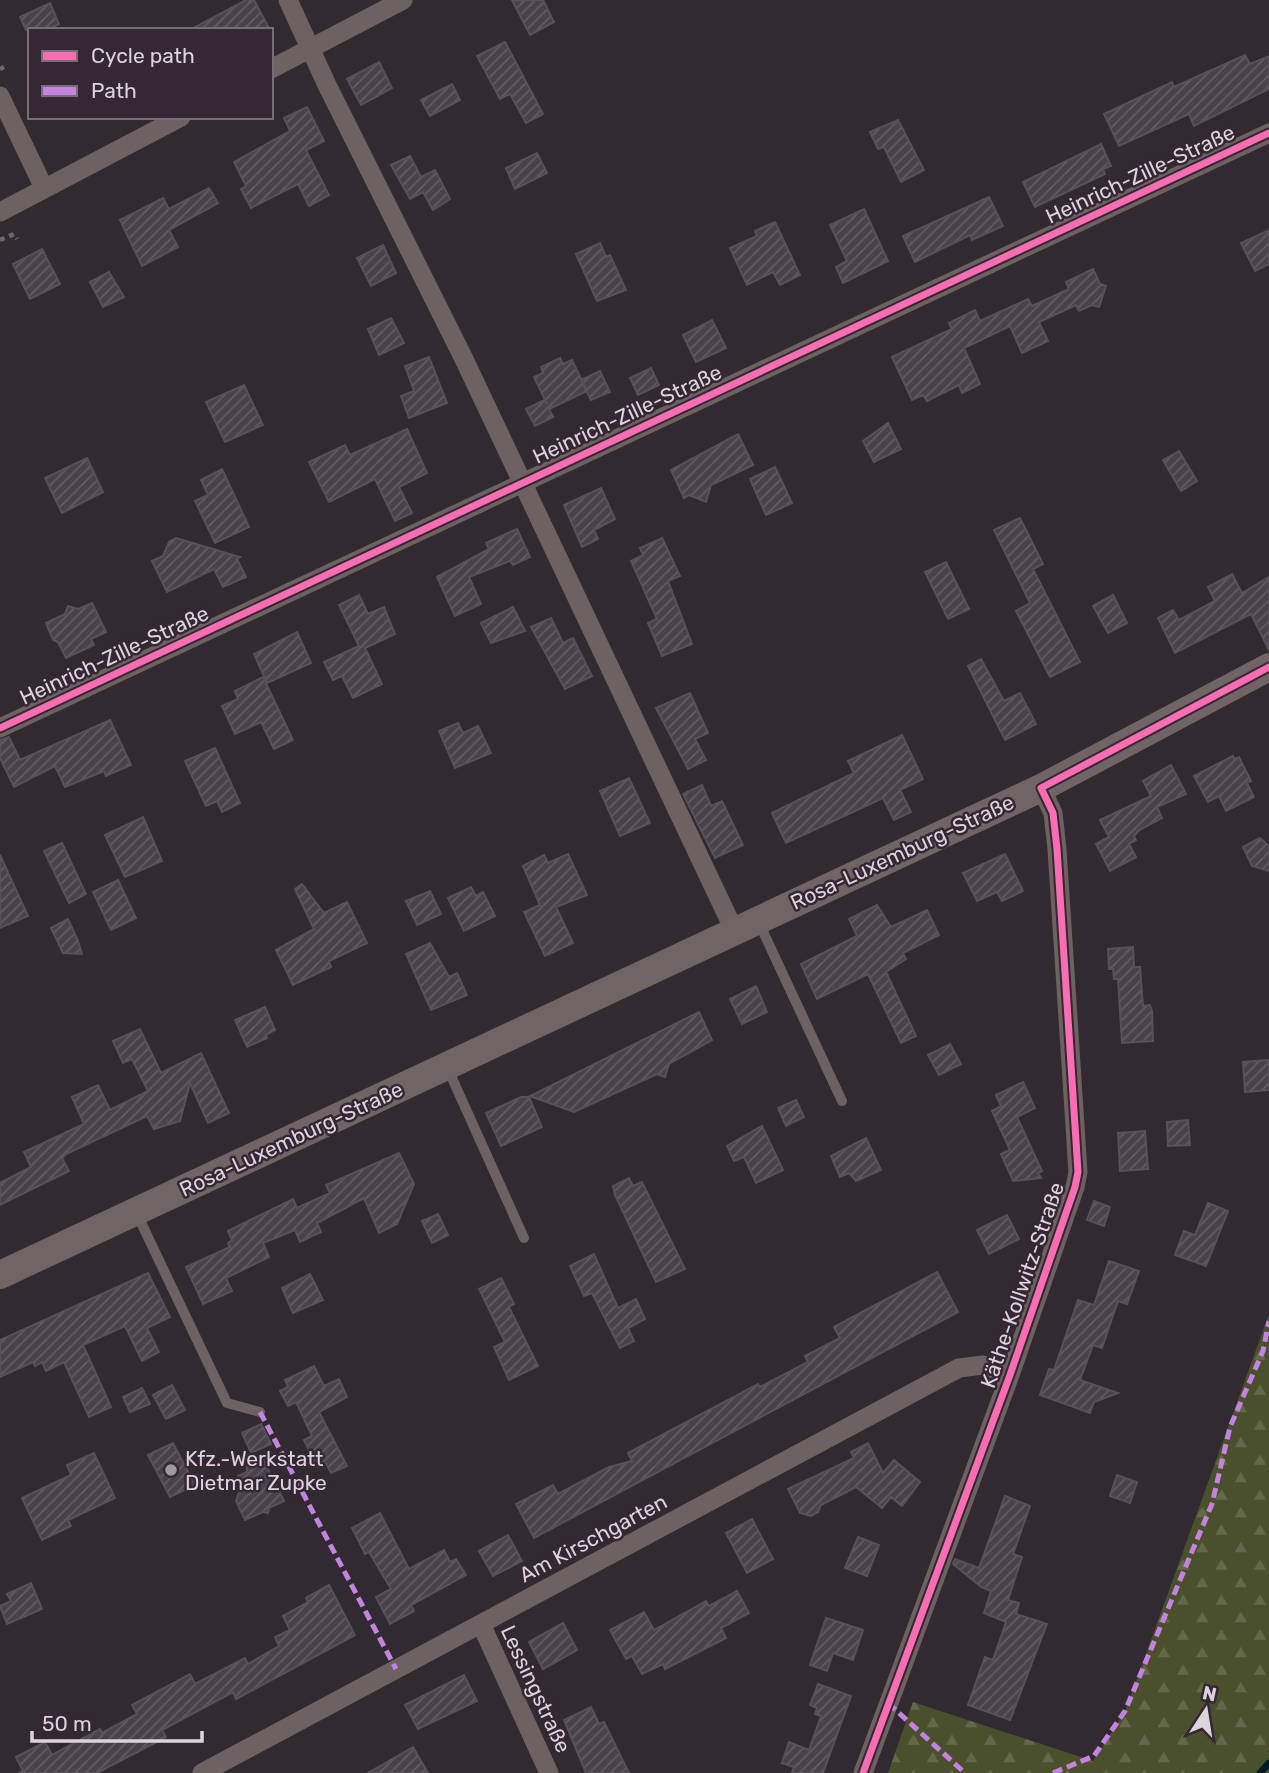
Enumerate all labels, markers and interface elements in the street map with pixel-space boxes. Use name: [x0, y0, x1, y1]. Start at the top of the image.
legend: [28, 28, 273, 119]
text: Cycle path: [91, 43, 195, 68]
text: Path: [91, 78, 137, 103]
street label: Heinrich-Zille-Straße: [1042, 119, 1238, 229]
street label: Heinrich-Zille-Straße: [529, 359, 725, 469]
street label: Heinrich-Zille-Straße: [16, 600, 212, 710]
street label: Rosa-Luxemburg-Straße: [786, 789, 1018, 915]
street label: Rosa-Luxemburg-Straße: [175, 1076, 407, 1202]
street label: Käthe-Kollwitz-Straße: [975, 1179, 1069, 1391]
place label: Kfz.-Werkstatt Dietmar Zupke: [185, 1446, 327, 1495]
marker: Kfz.-Werkstatt Dietmar Zupke: [163, 1462, 179, 1478]
street label: Am Kirschgarten: [515, 1489, 671, 1587]
street label: Lessingstraße: [496, 1621, 576, 1757]
north arrow: [1171, 1675, 1241, 1745]
text: N: [1200, 1681, 1219, 1707]
scale bar: [32, 1700, 201, 1744]
text: 50 m: [42, 1711, 92, 1736]

